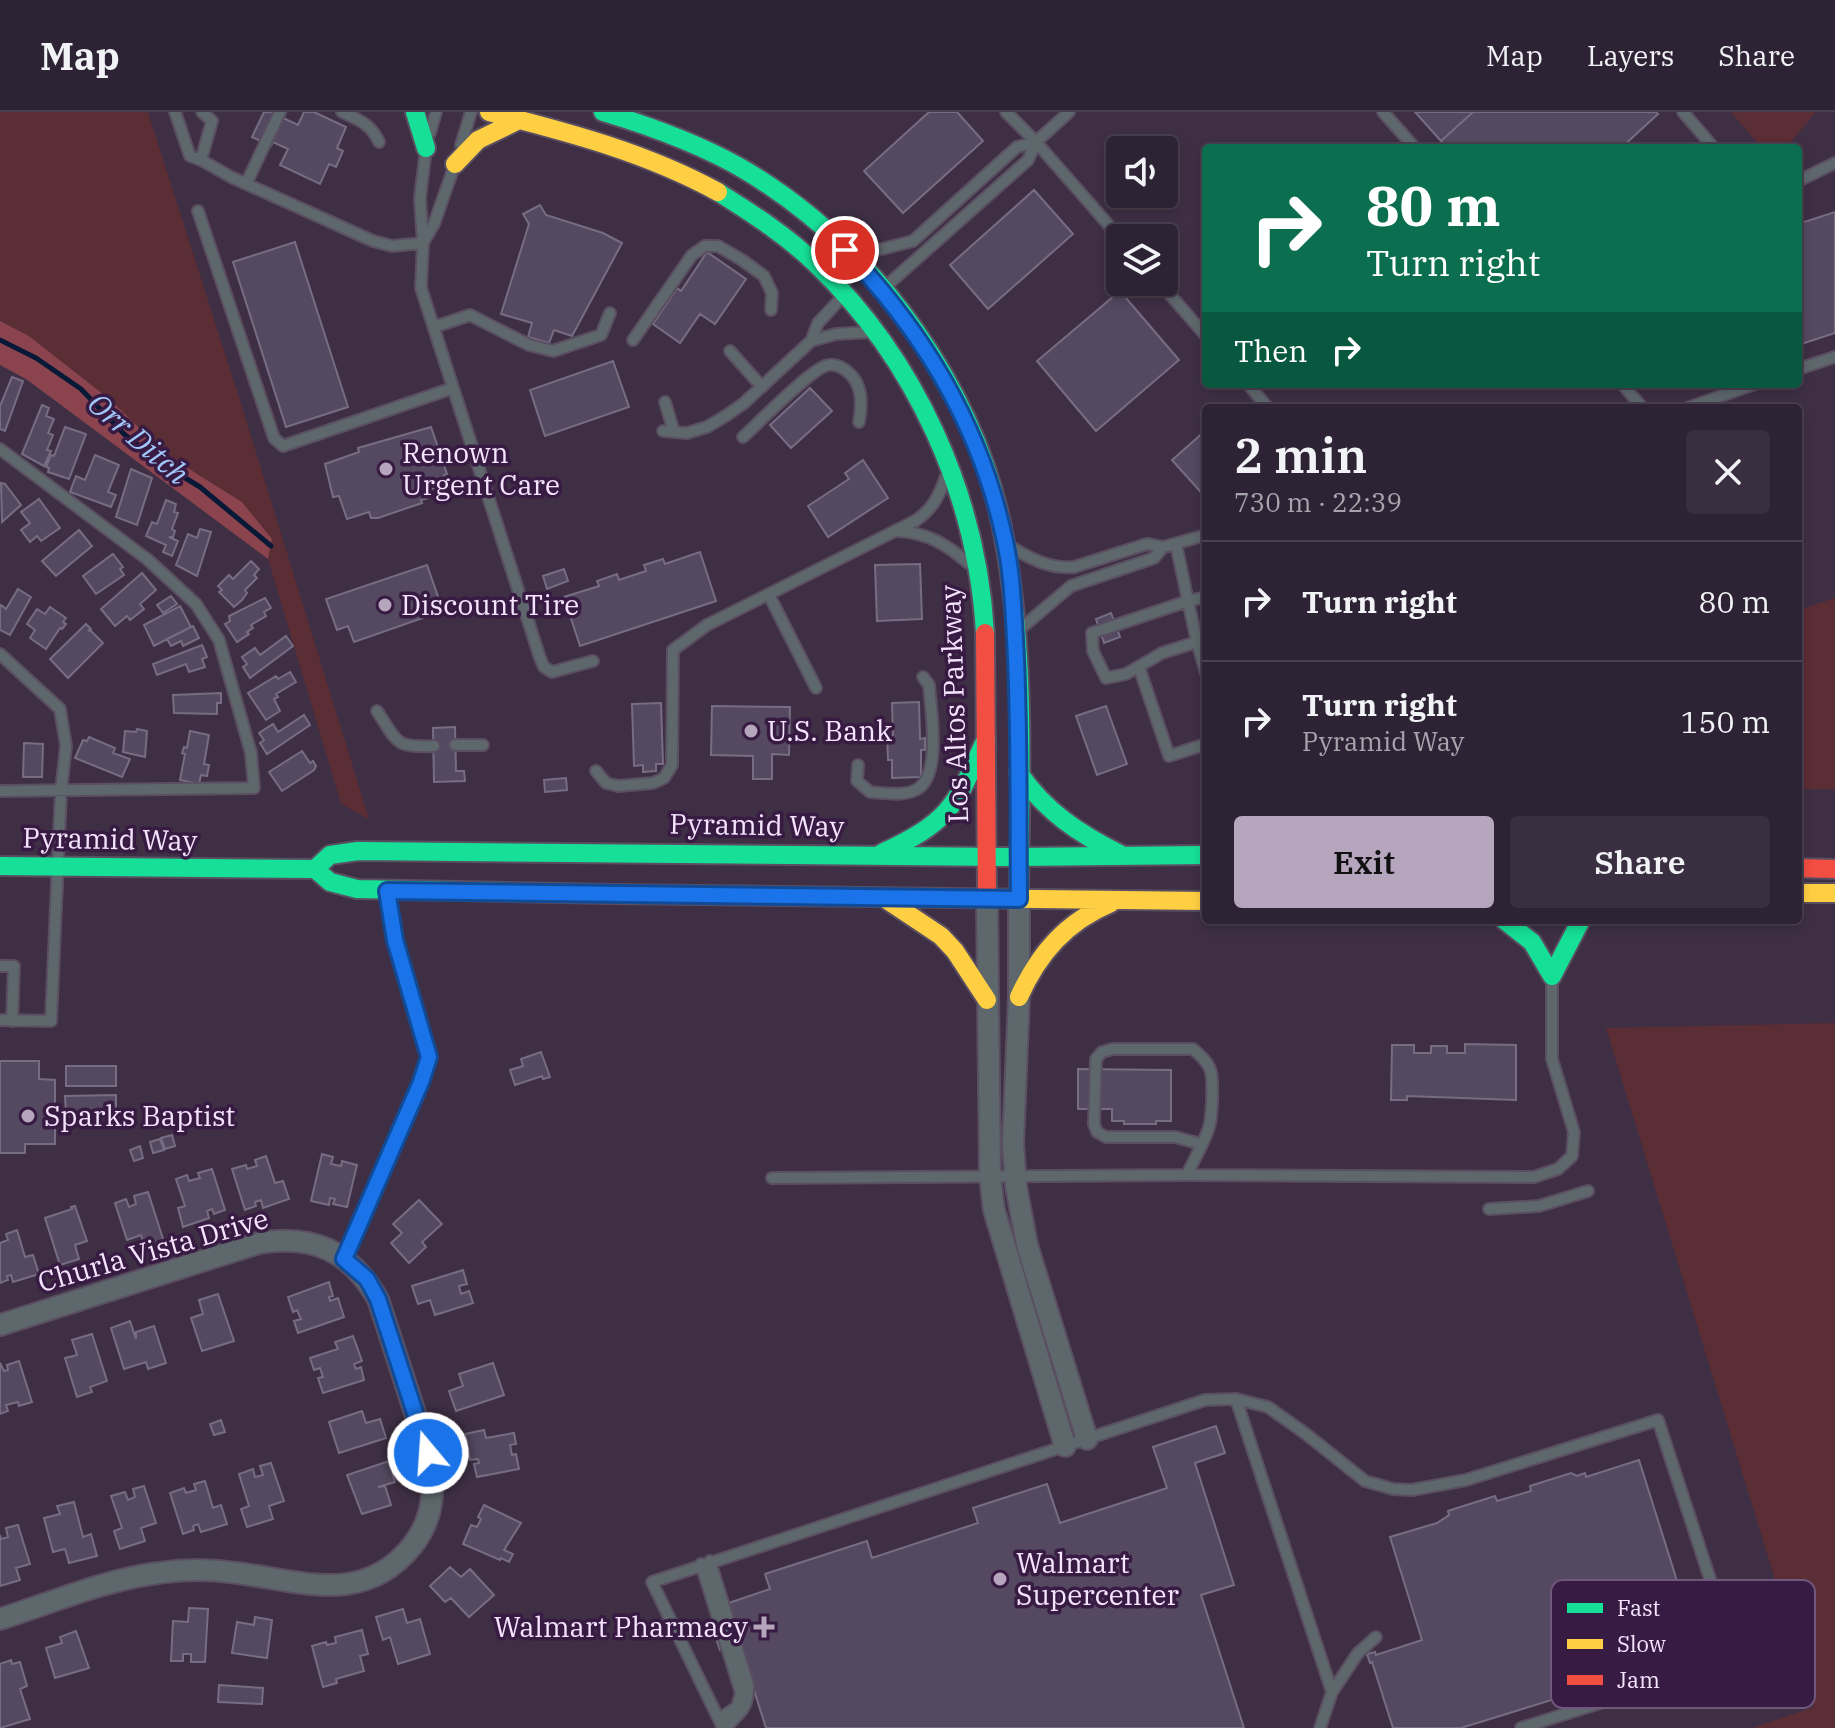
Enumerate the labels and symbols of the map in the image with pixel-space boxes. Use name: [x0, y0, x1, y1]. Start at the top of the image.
pin: [811, 216, 879, 284]
water label: Orr Ditch: [80, 383, 198, 493]
place label: Renown Urgent Care: [402, 434, 560, 503]
marker: Renown Urgent Care: [377, 460, 395, 478]
street label: Los Altos Parkway: [931, 584, 976, 824]
place label: Discount Tire: [401, 586, 579, 623]
marker: Discount Tire: [376, 596, 394, 614]
place label: U.S. Bank: [767, 712, 893, 749]
marker: U.S. Bank: [742, 722, 760, 740]
street label: Pyramid Way: [669, 804, 845, 845]
street label: Pyramid Way: [22, 818, 198, 859]
place label: Sparks Baptist: [44, 1097, 235, 1134]
marker: Sparks Baptist: [19, 1107, 37, 1125]
street label: Churla Vista Drive: [33, 1199, 272, 1300]
position arrow: [386, 1411, 470, 1495]
place label: Walmart Supercenter: [1016, 1544, 1180, 1613]
marker: Walmart Supercenter: [991, 1570, 1009, 1588]
legend: [1551, 1580, 1815, 1708]
text: Fast: [1617, 1593, 1660, 1622]
place label: Walmart Pharmacy: [494, 1608, 748, 1645]
marker: Walmart Pharmacy: [755, 1618, 773, 1636]
text: Slow: [1617, 1629, 1666, 1658]
text: Jam: [1617, 1665, 1660, 1694]

